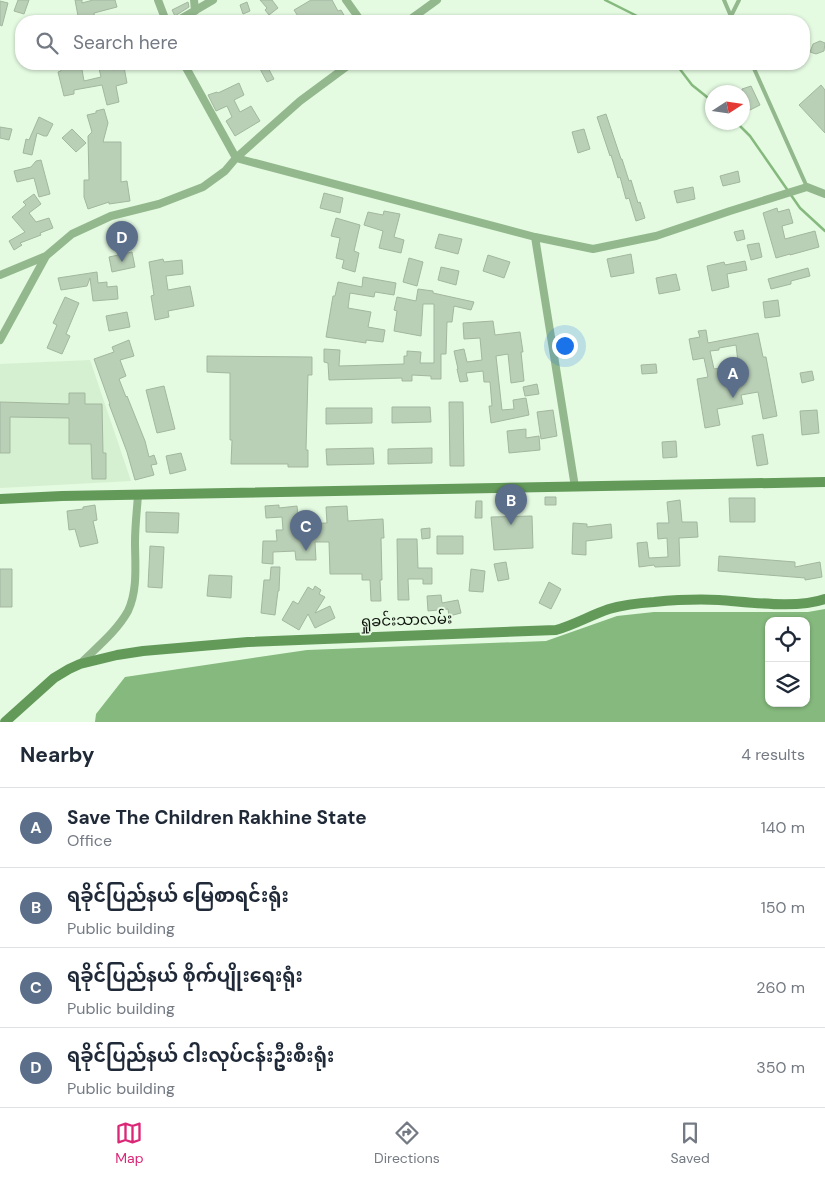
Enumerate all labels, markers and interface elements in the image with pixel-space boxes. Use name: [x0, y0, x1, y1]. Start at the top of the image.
search box: [15, 15, 810, 70]
icon: search: [33, 29, 61, 57]
text: Search here: [73, 30, 178, 55]
north arrow: [705, 85, 750, 130]
pin: D: [106, 221, 138, 262]
your location: [552, 333, 578, 359]
pin: A: [717, 357, 749, 398]
pin: B: [495, 484, 527, 525]
pin: C: [290, 510, 322, 551]
street label: ရှုခင်းသာလမ်း: [360, 608, 453, 634]
map controls: [765, 617, 810, 707]
button: locate: [765, 617, 810, 662]
button: layers: [765, 662, 810, 707]
text: Nearby: [20, 741, 94, 769]
text: 4 results: [741, 744, 805, 765]
text: Save The Children Rakhine State: [67, 805, 367, 830]
text: A: [30, 817, 42, 838]
text: 140 m: [761, 817, 805, 838]
text: Office: [67, 830, 112, 851]
text: ရခိုင်ပြည်နယ် မြေစာရင်းရုံး: [67, 883, 289, 908]
text: B: [31, 897, 41, 918]
text: 150 m: [761, 897, 805, 918]
text: Public building: [67, 918, 175, 939]
text: ရခိုင်ပြည်နယ် စိုက်ပျိုးရေးရုံး: [67, 963, 303, 988]
text: C: [30, 977, 42, 998]
text: 260 m: [756, 977, 805, 998]
text: Public building: [67, 998, 175, 1019]
text: ရခိုင်ပြည်နယ် ငါးလုပ်ငန်းဦးစီးရုံး: [67, 1043, 334, 1068]
text: D: [30, 1057, 42, 1078]
text: 350 m: [756, 1057, 805, 1078]
text: Public building: [67, 1078, 175, 1099]
tab: Map: [115, 1119, 143, 1167]
tab: Directions: [374, 1119, 440, 1167]
tab: Saved: [670, 1119, 710, 1167]

